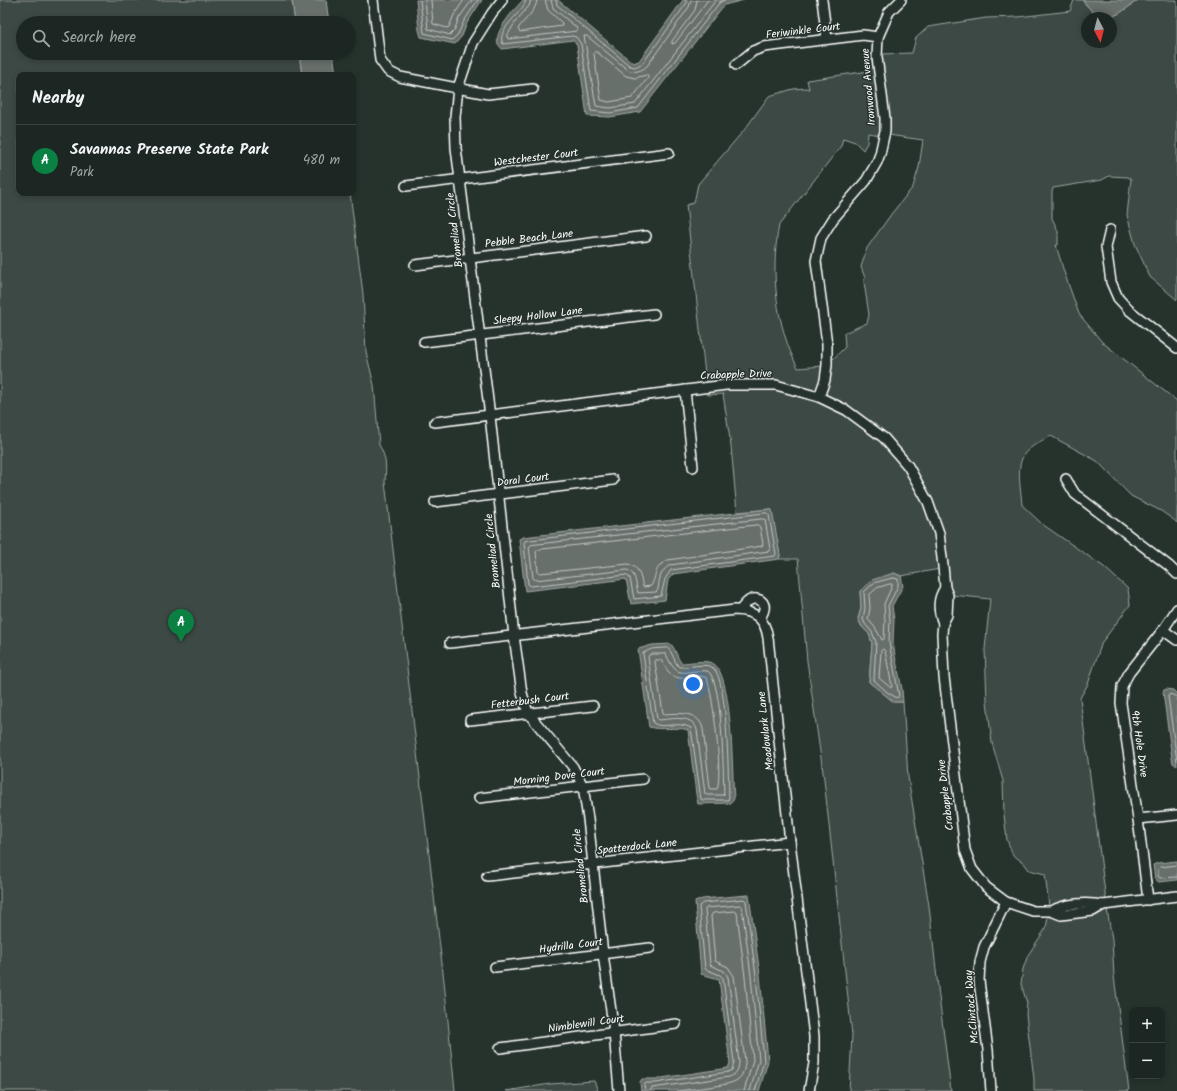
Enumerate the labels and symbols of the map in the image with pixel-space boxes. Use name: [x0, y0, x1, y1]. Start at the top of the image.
north arrow: [1081, 12, 1117, 48]
street label: Feriwinkle Court: [765, 17, 842, 44]
street label: Ironwood Avenue: [857, 48, 881, 126]
street label: Westchester Court: [493, 144, 580, 172]
street label: Bromeliad Circle: [441, 192, 469, 268]
street label: Pebble Beach Lane: [484, 225, 574, 253]
street label: Sleepy Hollow Lane: [492, 302, 584, 330]
street label: Crabapple Drive: [700, 365, 772, 385]
street label: Doral Court: [496, 468, 551, 492]
street label: Bromeliad Circle: [480, 513, 506, 589]
pin: A: [168, 609, 194, 642]
your location: [683, 674, 703, 694]
street label: Fetterbush Court: [490, 687, 571, 715]
street label: Meadowlark Lane: [753, 690, 779, 772]
street label: 9th Hole Drive: [1125, 709, 1153, 779]
street label: Crabapple Drive: [933, 758, 959, 832]
street label: Morning Dove Court: [512, 762, 607, 792]
street label: Bromeliad Circle: [568, 828, 594, 904]
street label: Spatterdock Lane: [596, 834, 678, 860]
street label: Hydrilla Court: [538, 933, 605, 959]
street label: McClintock Way: [960, 969, 984, 1045]
street label: Nimblewill Court: [547, 1010, 626, 1038]

